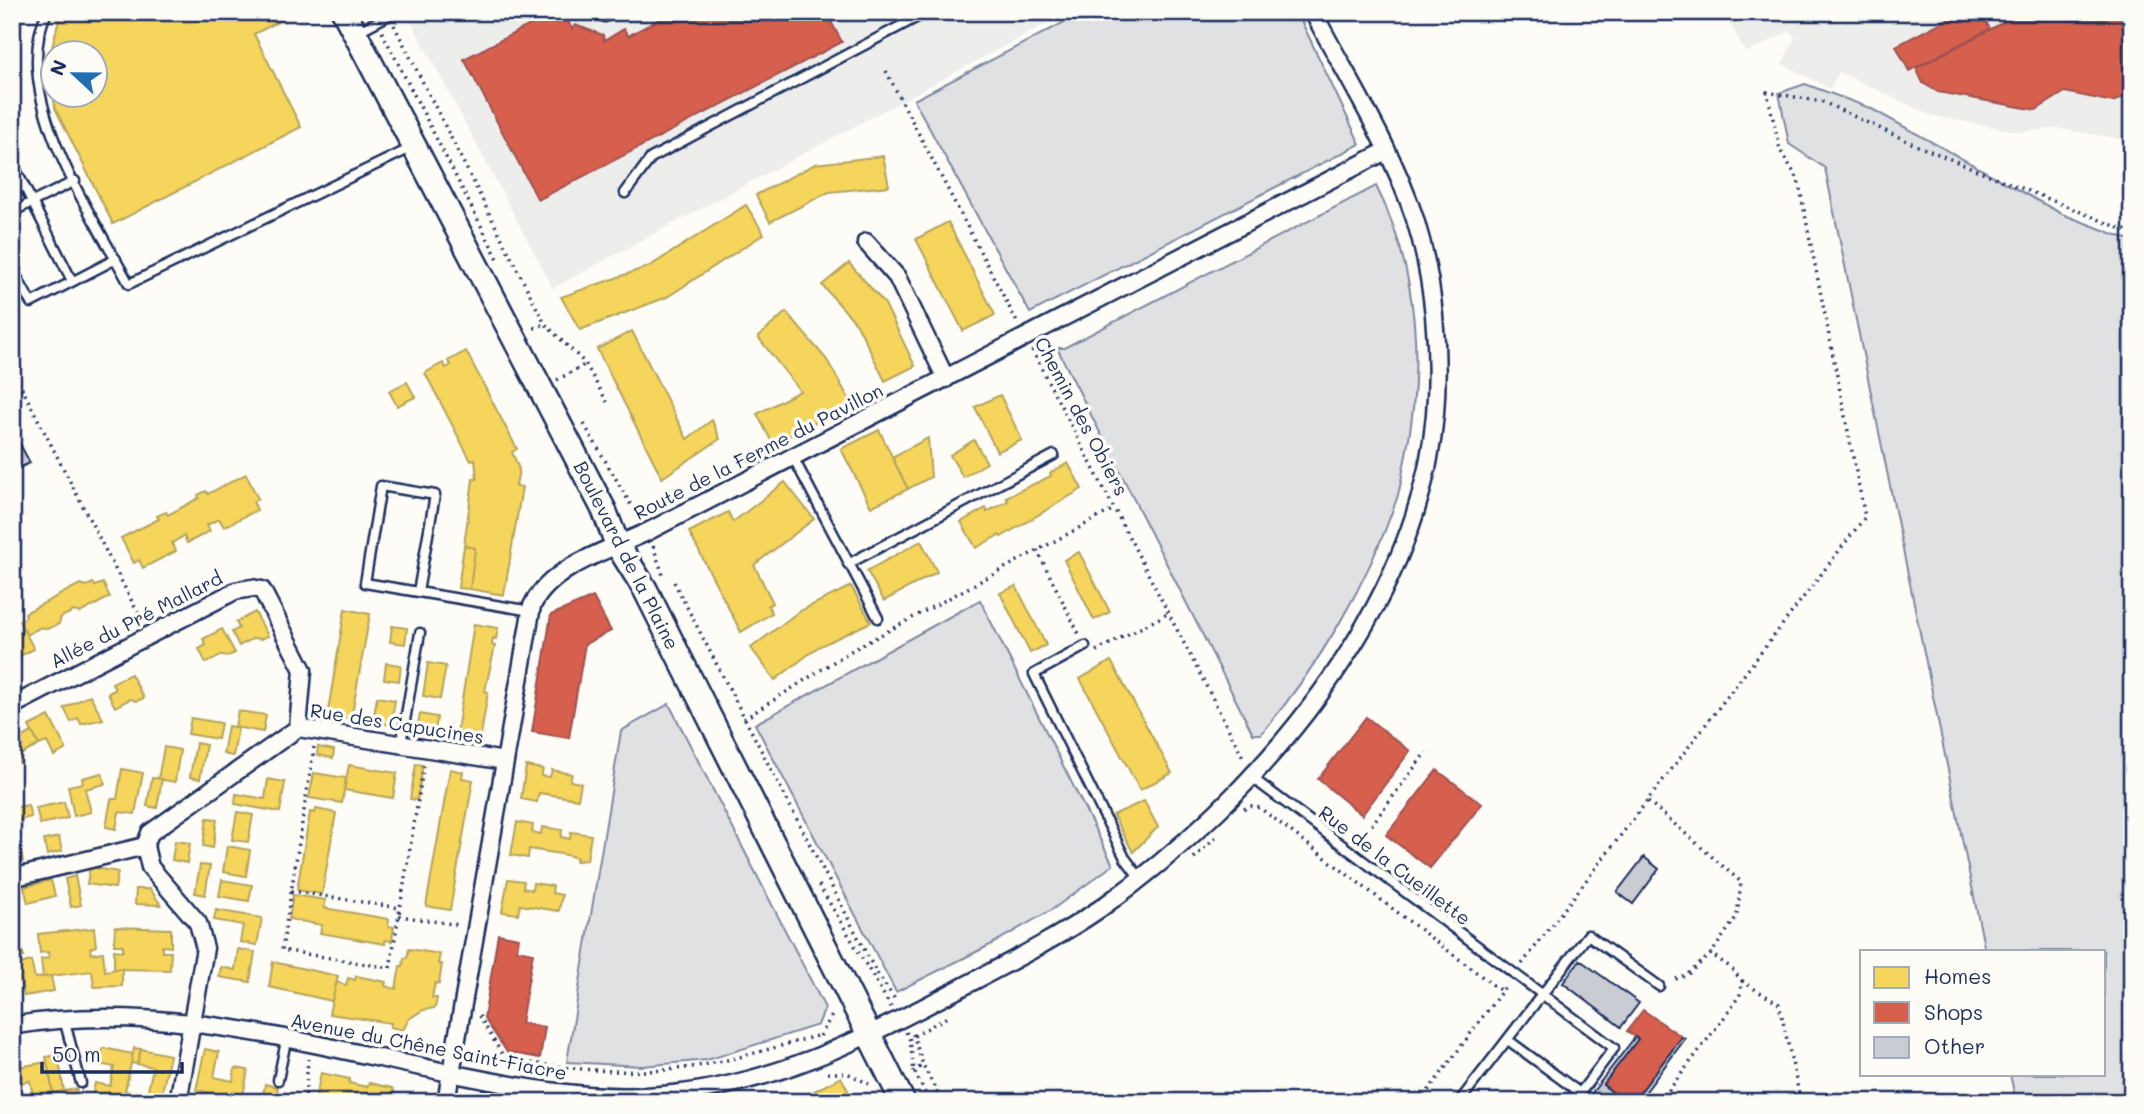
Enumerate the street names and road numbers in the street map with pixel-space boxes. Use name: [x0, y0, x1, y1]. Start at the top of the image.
street label: Chemin des Obiers: [1030, 332, 1134, 500]
street label: Route de la Ferme du Pavillon: [629, 377, 887, 525]
street label: Boulevard de la Plaine: [569, 456, 685, 654]
street label: Allée du Pré Mallard: [46, 565, 226, 673]
street label: Rue des Capucines: [308, 697, 486, 749]
street label: Rue de la Cueillette: [1314, 800, 1476, 930]
street label: Avenue du Chêne Saint-Fiacre: [289, 1007, 569, 1085]

